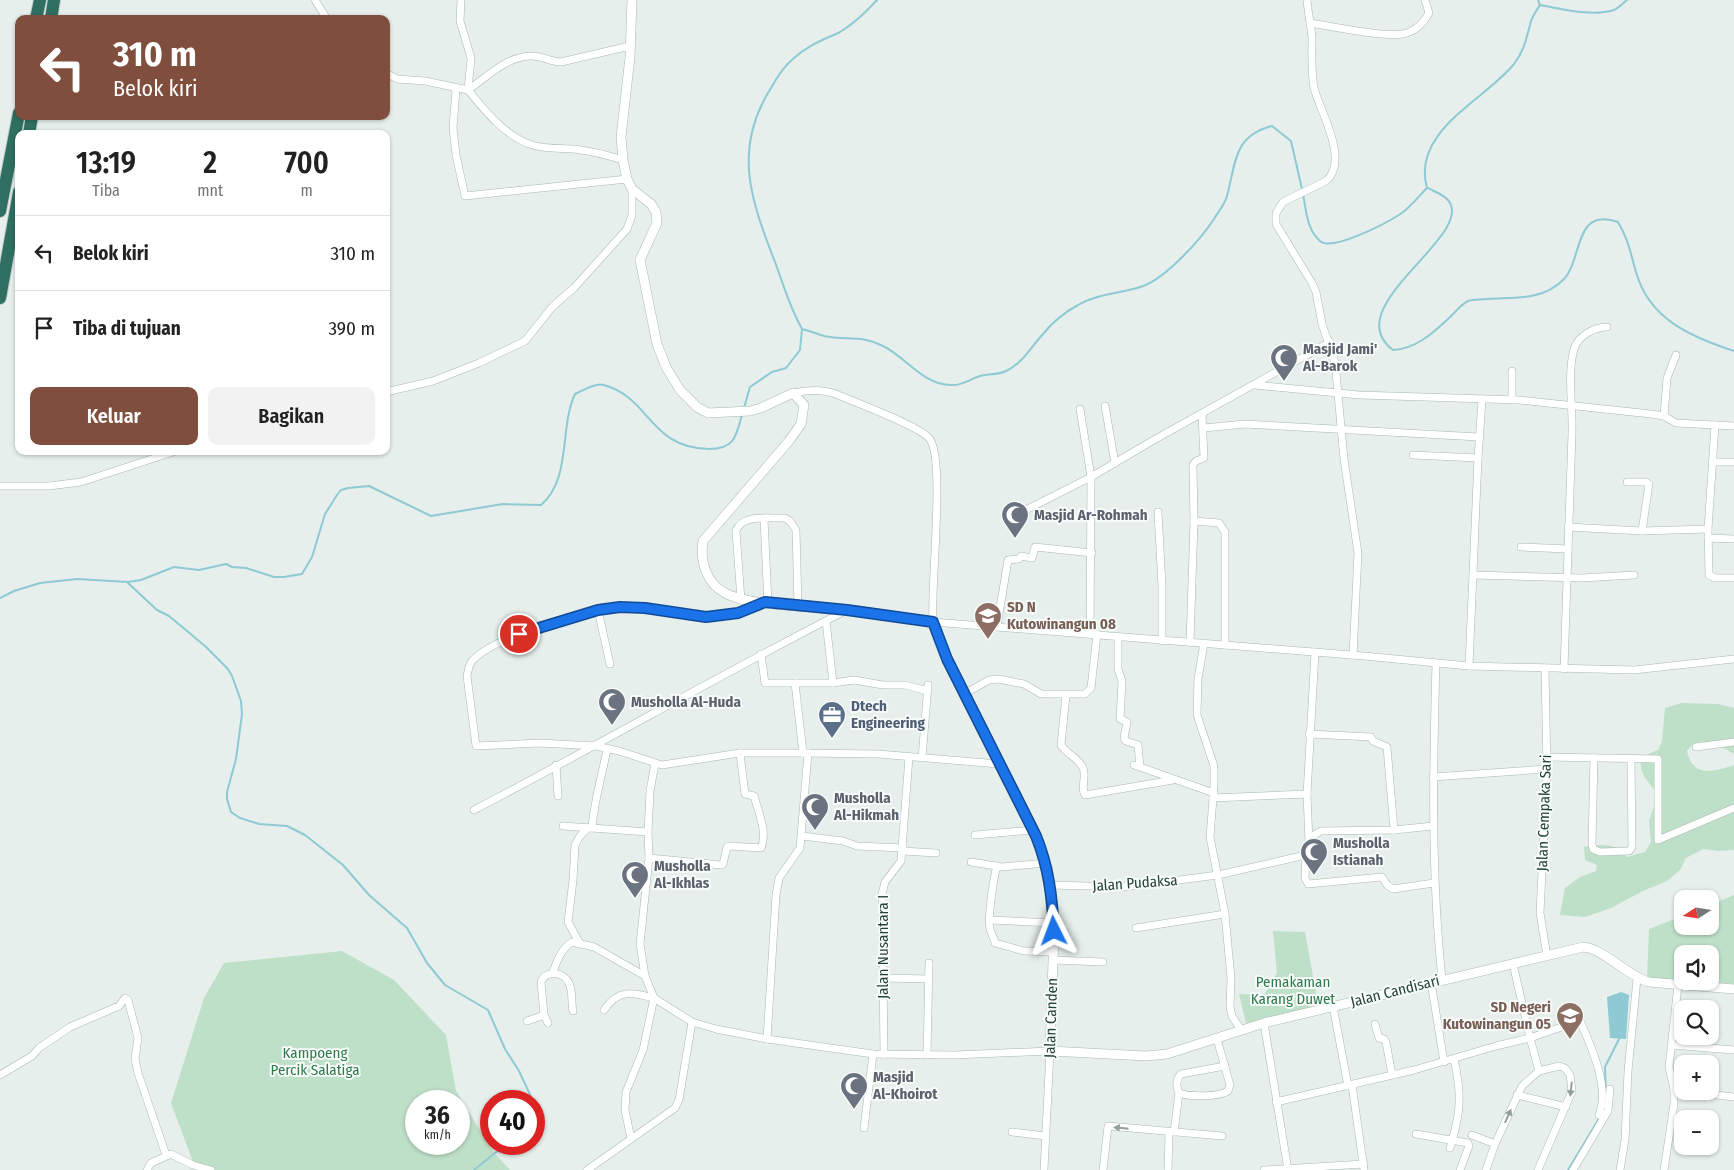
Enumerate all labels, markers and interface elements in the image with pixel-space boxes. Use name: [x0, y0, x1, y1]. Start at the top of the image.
text: 310 m: [113, 33, 197, 75]
icon: left: [30, 35, 95, 100]
text: Belok kiri: [113, 75, 198, 102]
text: 13:19: [76, 145, 136, 181]
text: 2: [203, 145, 217, 181]
text: 700: [284, 145, 329, 181]
text: Tiba: [92, 181, 120, 200]
text: mnt: [197, 181, 223, 200]
text: m: [300, 181, 313, 200]
icon: left: [30, 239, 58, 267]
text: Belok kiri: [73, 242, 149, 265]
text: 310 m: [331, 242, 375, 265]
icon: arrive: [30, 314, 58, 342]
text: Tiba di tujuan: [73, 317, 181, 340]
text: 390 m: [328, 317, 375, 340]
place label: Masjid Jami' Al-Barok: [1302, 340, 1377, 375]
mosque icon: Masjid Jami' Al-Barok: [1269, 343, 1299, 382]
button: Keluar: [30, 387, 198, 445]
button: Bagikan: [208, 387, 375, 445]
mosque icon: Masjid Ar-Rohmah: [1000, 500, 1030, 539]
place label: Masjid Ar-Rohmah: [1034, 506, 1148, 524]
place label: SD N Kutowinangun 08: [1007, 598, 1116, 633]
school or university icon: SD N Kutowinangun 08: [973, 601, 1003, 640]
pin: [498, 613, 540, 655]
icon: arrive: [505, 620, 533, 648]
mosque icon: Musholla Al-Huda: [597, 687, 627, 726]
place label: Musholla Al-Huda: [631, 693, 741, 711]
place label: Dtech Engineering: [851, 697, 925, 732]
office icon: Dtech Engineering: [817, 700, 847, 739]
street label: Jalan Cempaka Sari: [1533, 754, 1555, 872]
place label: Musholla Al-Hikmah: [833, 789, 899, 824]
mosque icon: Musholla Al-Hikmah: [800, 792, 830, 831]
place label: Musholla Istianah: [1333, 834, 1390, 869]
mosque icon: Musholla Istianah: [1299, 837, 1329, 876]
place label: Musholla Al-Ikhlas: [653, 857, 711, 892]
mosque icon: Musholla Al-Ikhlas: [620, 860, 650, 899]
street label: Jalan Pudaksa: [1092, 871, 1178, 895]
north arrow: [1674, 890, 1719, 935]
map controls: [1674, 890, 1719, 1155]
street label: Jalan Nusantara I: [874, 895, 892, 999]
position arrow: [1027, 904, 1079, 956]
button: sound: [1674, 945, 1719, 990]
street label: Jalan Candisari: [1349, 971, 1441, 1011]
park label: Pemakaman Karang Duwet: [1251, 973, 1335, 1008]
street label: Jalan Canden: [1041, 978, 1061, 1058]
place label: SD Negeri Kutowinangun 05: [1443, 998, 1551, 1033]
button: search: [1674, 1000, 1719, 1045]
school or university icon: SD Negeri Kutowinangun 05: [1555, 1001, 1585, 1040]
park label: Kampoeng Percik Salatiga: [270, 1044, 360, 1079]
button: +: [1674, 1055, 1719, 1100]
place label: Masjid Al-Khoirot: [872, 1068, 938, 1103]
mosque icon: Masjid Al-Khoirot: [839, 1071, 869, 1110]
one-way arrow: [1567, 1082, 1575, 1098]
speed limit sign: 40: [480, 1090, 545, 1155]
text: 36: [425, 1101, 450, 1131]
one-way arrow: [1504, 1109, 1512, 1123]
button: −: [1674, 1110, 1719, 1155]
one-way arrow: [1113, 1124, 1129, 1132]
text: km/h: [424, 1128, 451, 1142]

